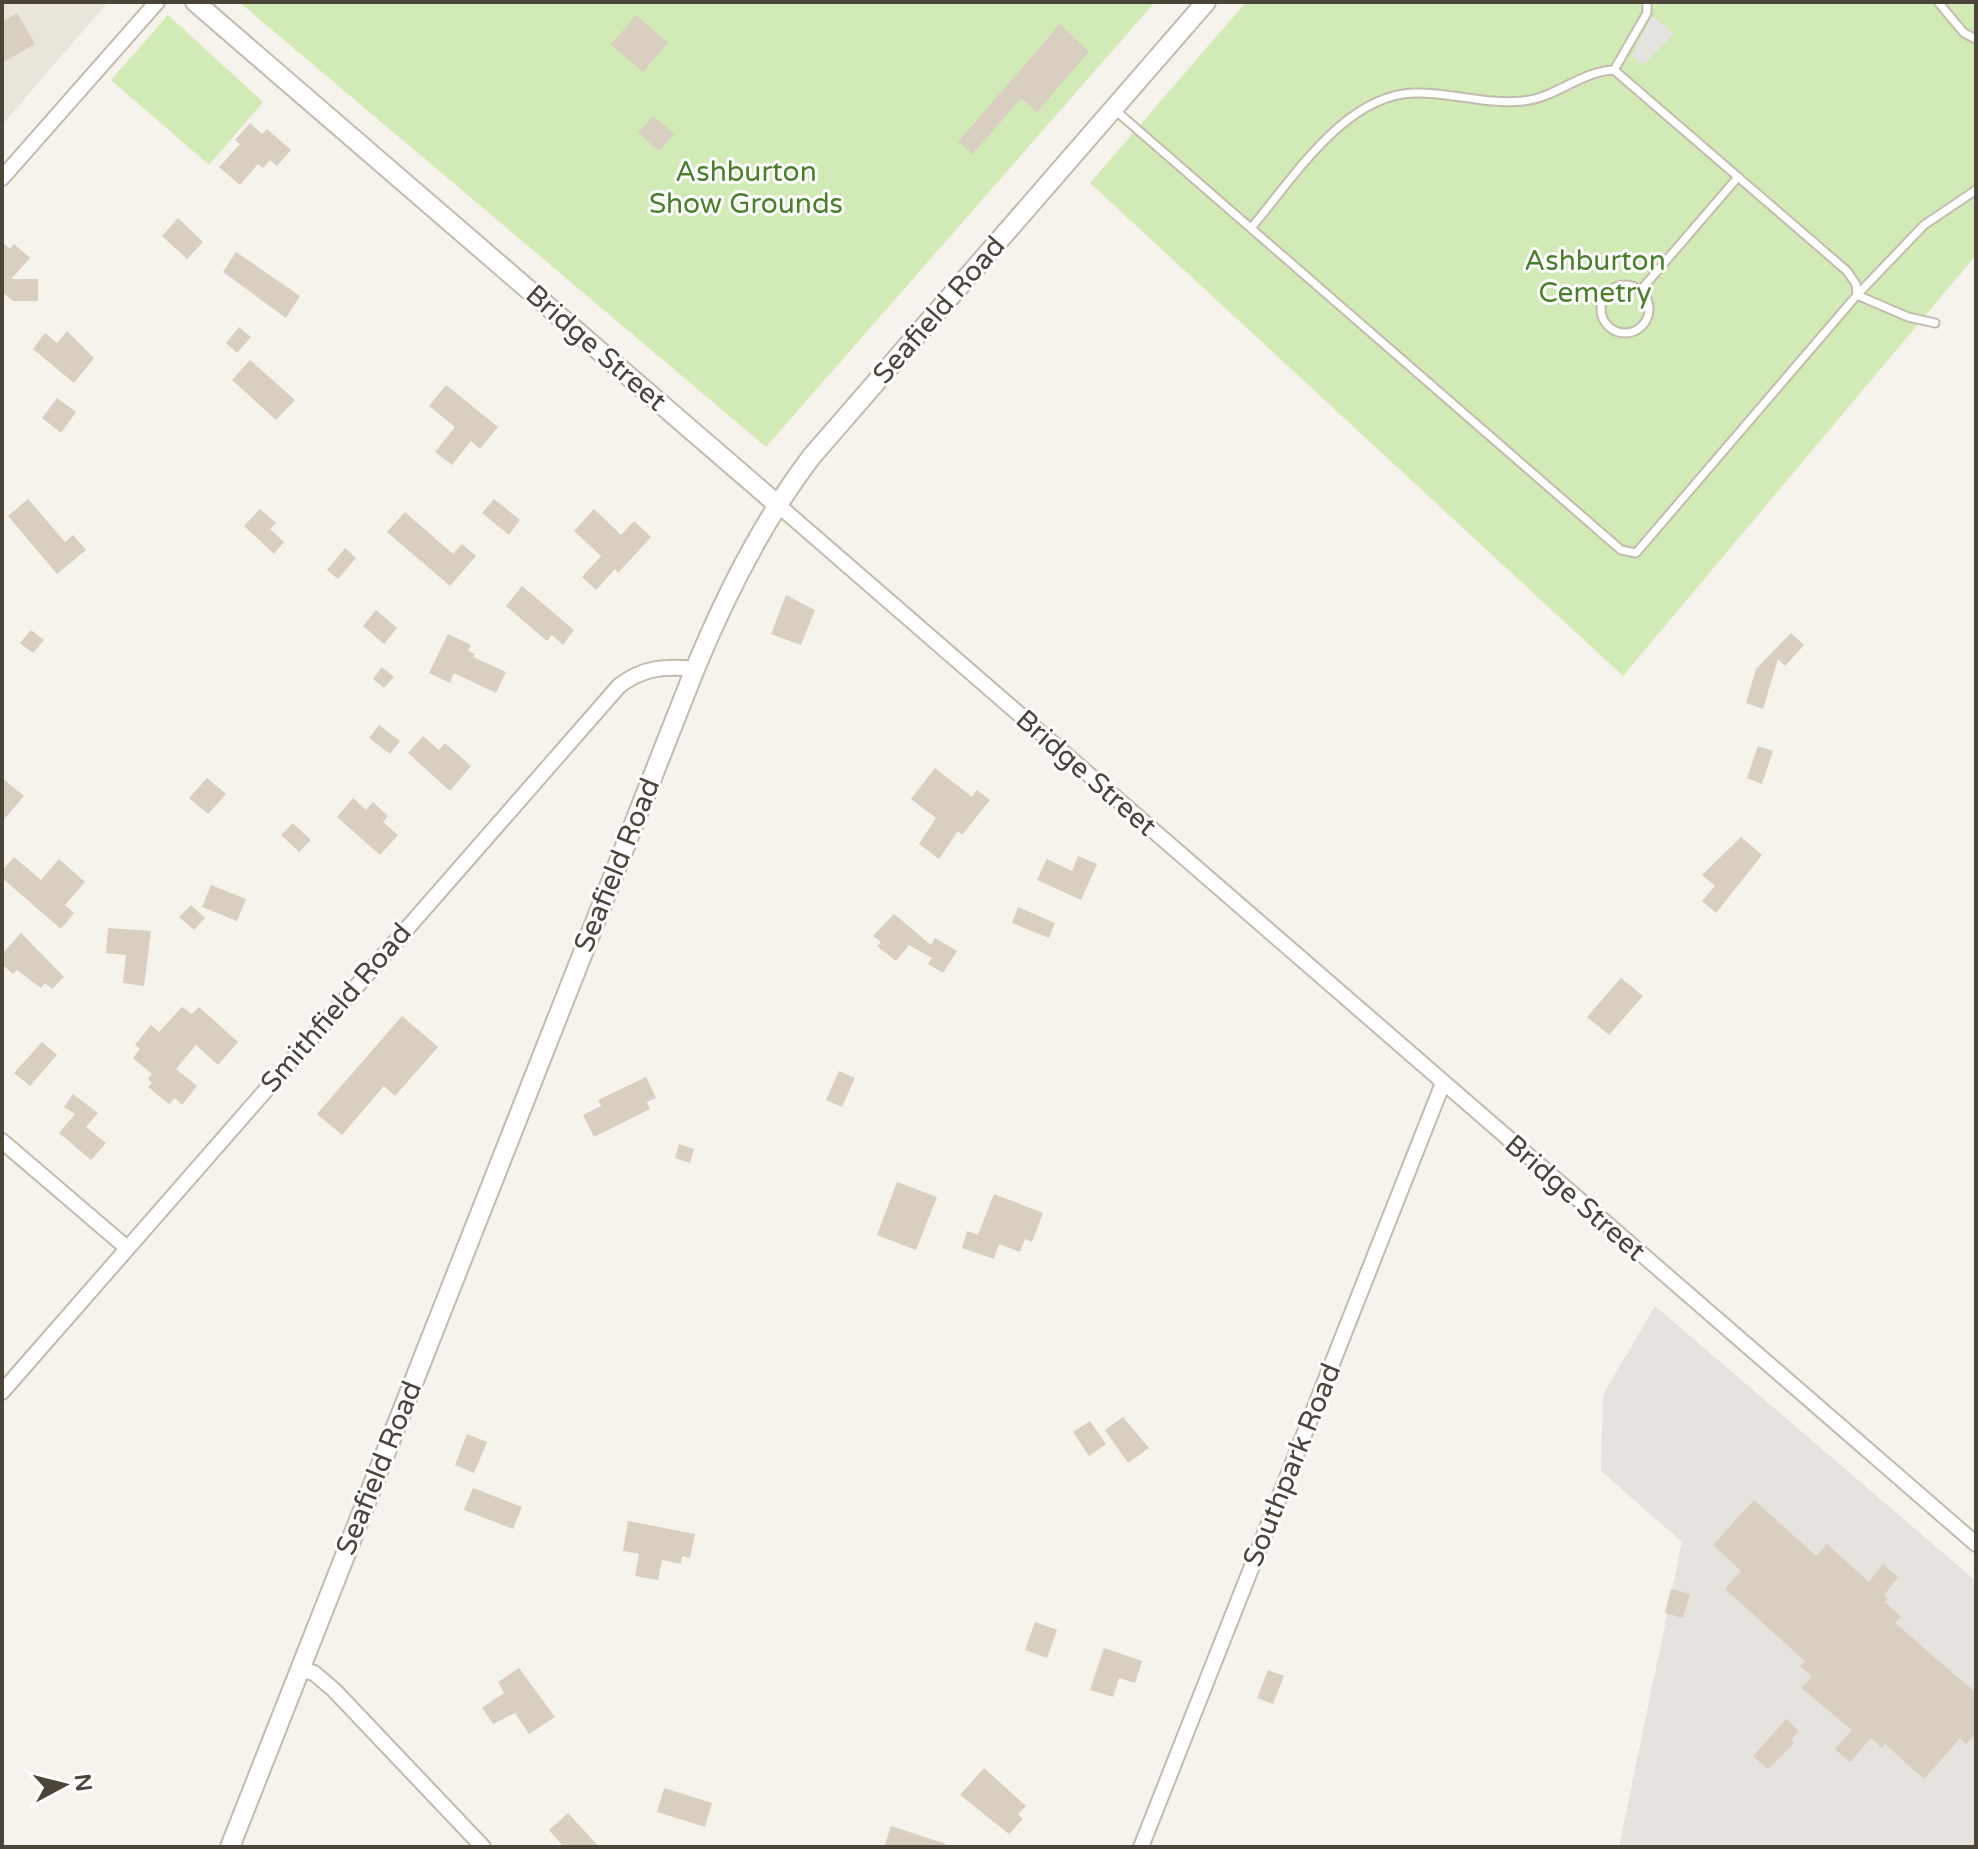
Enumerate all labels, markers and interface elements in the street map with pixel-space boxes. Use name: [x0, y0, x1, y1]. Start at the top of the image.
park label: Ashburton Show Grounds: [649, 155, 843, 221]
street label: Seafield Road: [866, 229, 1012, 391]
park label: Ashburton Cemetry: [1524, 244, 1666, 310]
street label: Bridge Street: [519, 278, 674, 419]
street label: Bridge Street: [1009, 703, 1164, 844]
street label: Seafield Road: [567, 773, 667, 957]
street label: Smithfield Road: [253, 916, 419, 1100]
street label: Bridge Street: [1498, 1128, 1653, 1269]
street label: Southpark Road: [1236, 1358, 1348, 1572]
street label: Seafield Road: [329, 1376, 429, 1560]
north arrow: [24, 1745, 104, 1825]
text: N: [69, 1772, 97, 1793]

